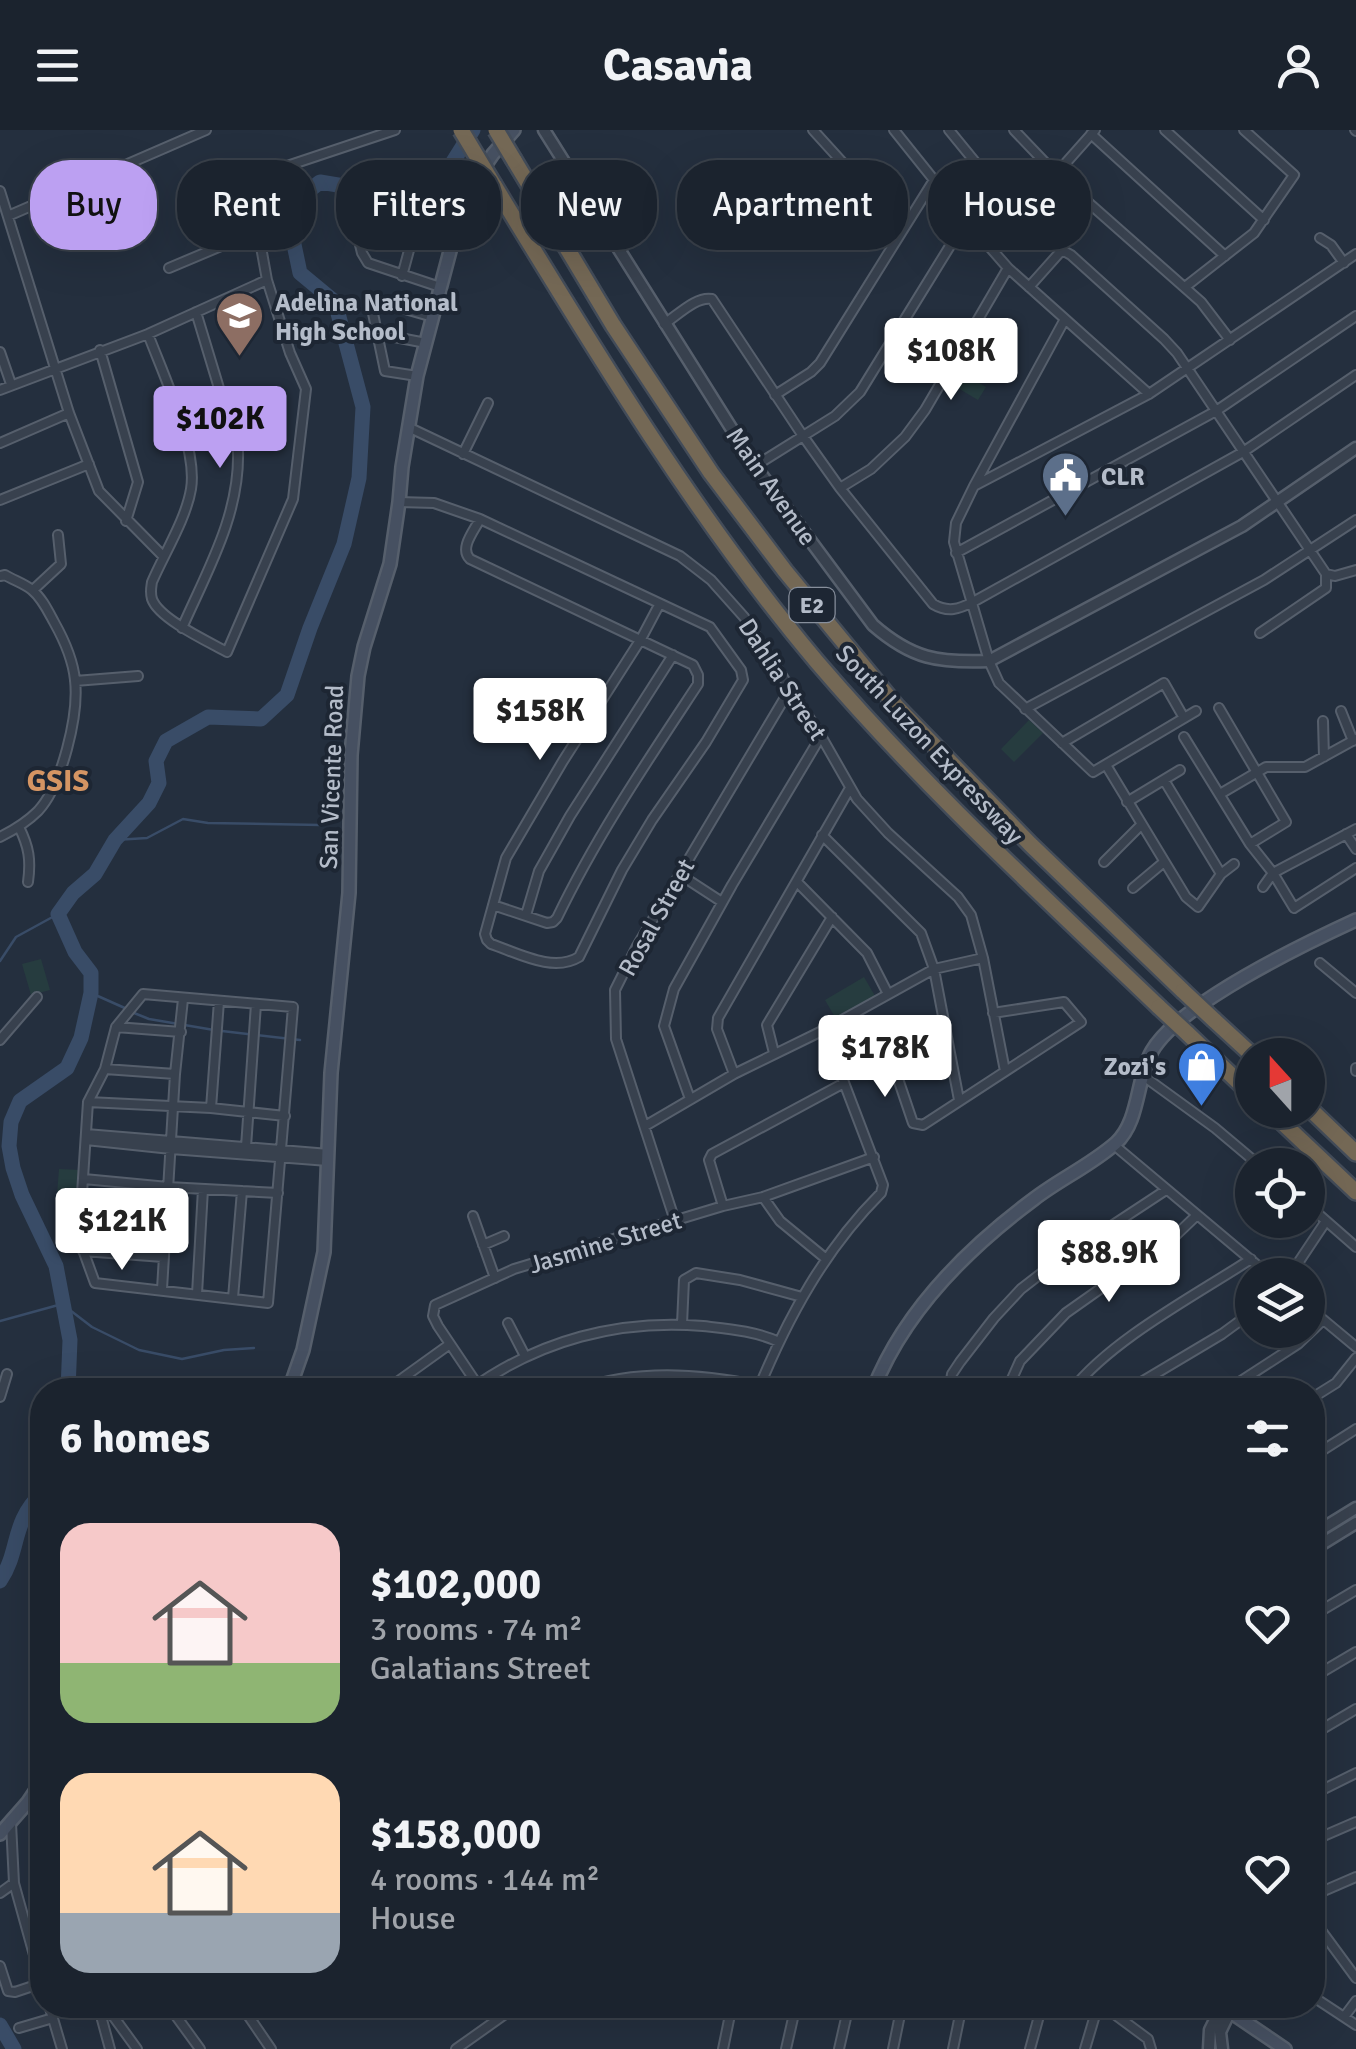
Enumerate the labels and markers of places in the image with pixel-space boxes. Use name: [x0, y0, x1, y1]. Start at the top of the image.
place label: Adelina National High School: [275, 287, 458, 347]
school or university icon: Adelina National High School: [214, 290, 266, 358]
pin: $108K: [881, 318, 1021, 403]
pin: $102K: [150, 386, 290, 471]
public building icon: CLR: [1040, 450, 1092, 518]
place label: CLR: [1101, 461, 1145, 492]
pin: $158K: [470, 678, 610, 763]
pin: $178K: [815, 1015, 955, 1100]
shop icon: Zozi's: [1175, 1040, 1227, 1108]
place label: Zozi's: [1103, 1051, 1166, 1082]
pin: $121K: [52, 1188, 192, 1273]
pin: $88.9K: [1028, 1220, 1190, 1305]

